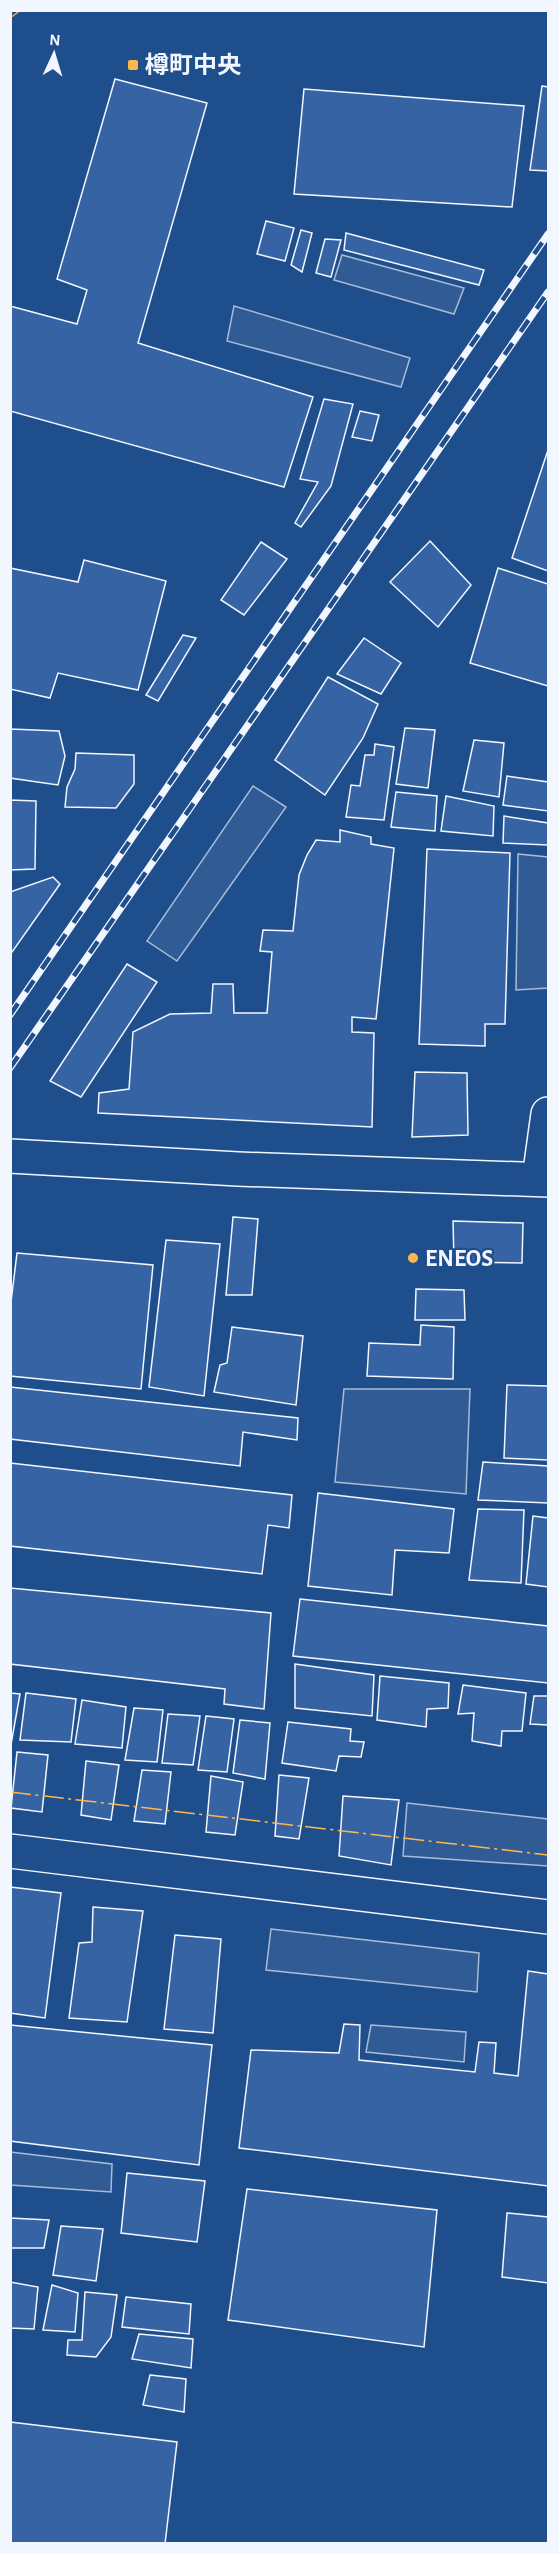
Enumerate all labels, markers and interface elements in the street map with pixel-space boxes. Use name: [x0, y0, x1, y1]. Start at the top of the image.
north arrow: [24, 24, 84, 84]
text: N: [49, 32, 61, 48]
place label: 樽町中央: [145, 52, 241, 78]
marker: 樽町中央: [126, 58, 140, 72]
place label: ENEOS: [425, 1247, 493, 1271]
marker: ENEOS: [406, 1251, 420, 1265]

